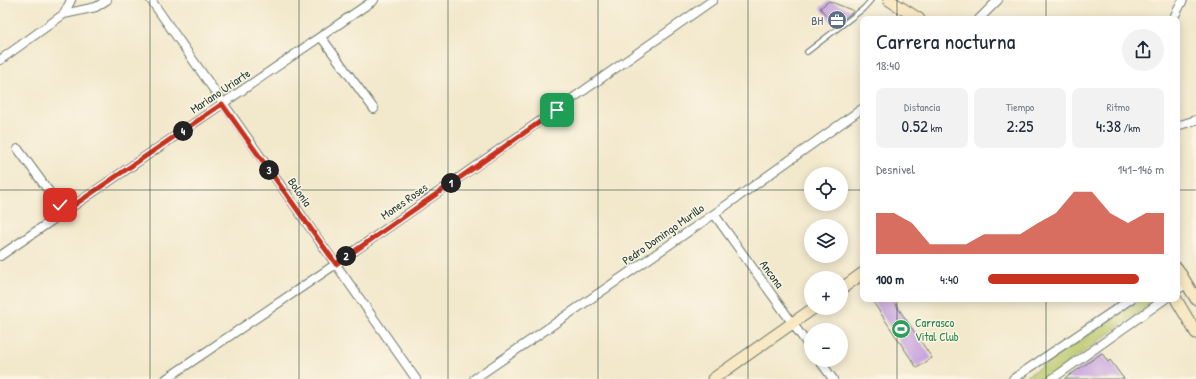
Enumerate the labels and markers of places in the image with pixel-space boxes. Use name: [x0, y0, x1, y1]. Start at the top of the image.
office icon: BH: [826, 9, 848, 31]
place label: BH: [811, 12, 823, 29]
pin: [540, 93, 574, 127]
pin: 4: [173, 121, 193, 141]
pin: 3: [259, 160, 279, 180]
pin: 1: [441, 173, 461, 193]
pin: [43, 188, 77, 222]
pin: 2: [336, 246, 356, 266]
place label: Carrasco Vital Club: [915, 314, 959, 345]
sports icon: Carrasco Vital Club: [890, 318, 912, 340]

